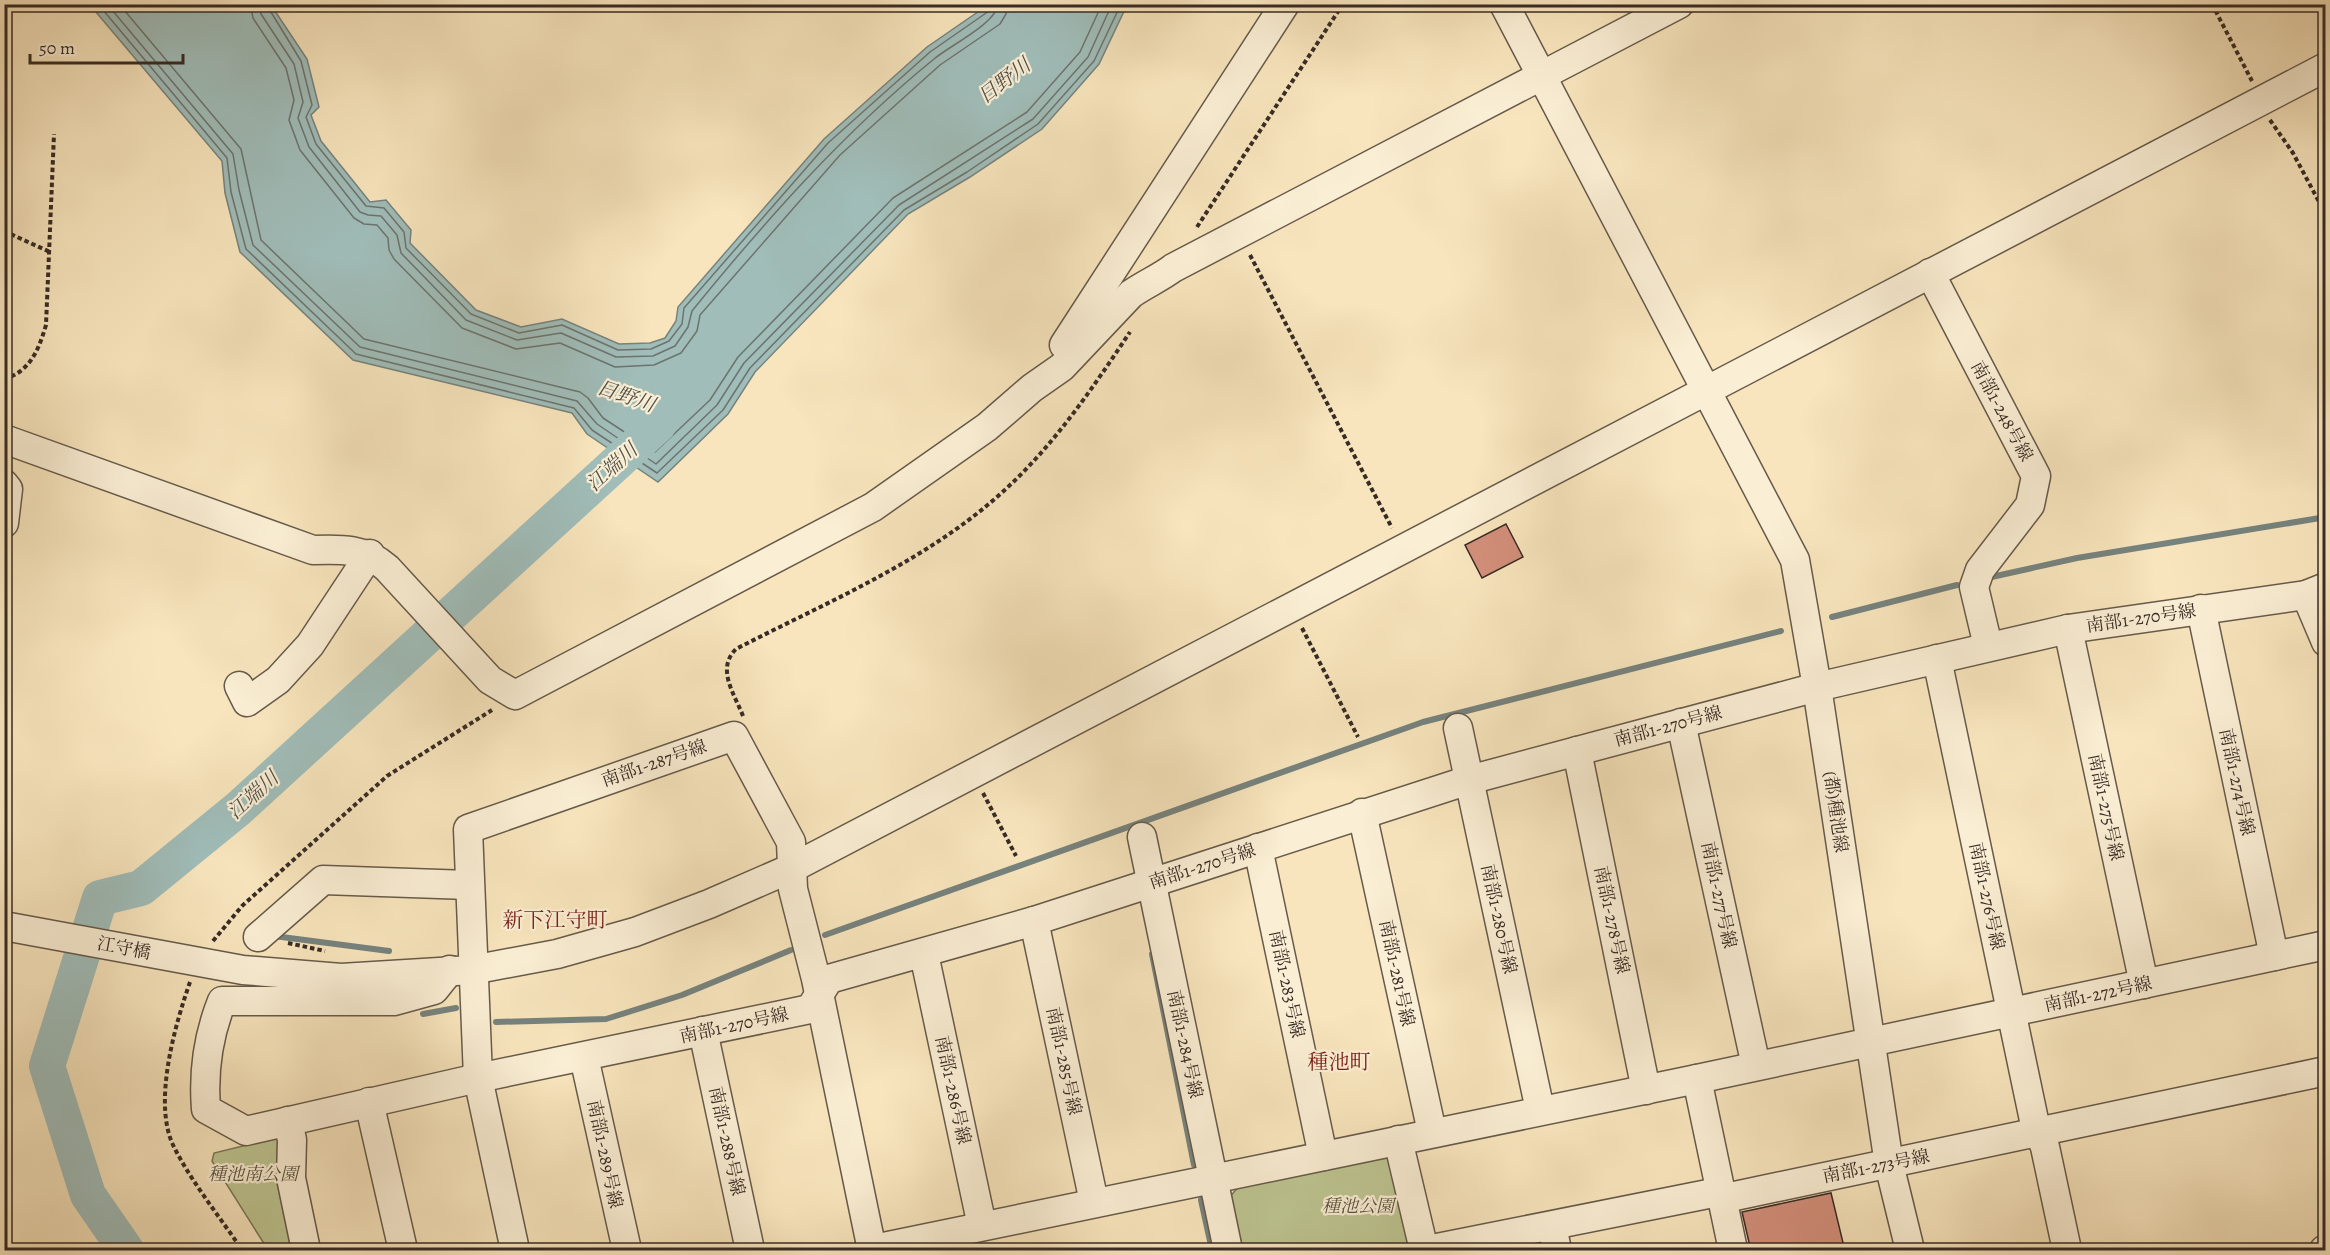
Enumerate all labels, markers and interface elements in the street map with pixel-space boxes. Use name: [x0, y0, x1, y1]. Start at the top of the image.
scale bar: [30, 27, 183, 65]
text: 50 m: [39, 36, 75, 60]
water label: 日野川: [972, 51, 1038, 110]
street label: 南部1-248号線: [1965, 357, 2039, 465]
water label: 日野川: [593, 373, 661, 419]
water label: 江端川: [581, 436, 645, 497]
street label: 南部1-270号線: [2085, 598, 2197, 638]
street label: 南部1-270号線: [1611, 700, 1725, 752]
street label: 南部1-274号線: [2214, 726, 2260, 838]
street label: 南部1-287号線: [598, 734, 710, 792]
street label: 南部1-275号線: [2083, 751, 2129, 863]
water label: 江端川: [222, 764, 286, 825]
street label: (都)種池線: [1818, 770, 1854, 854]
street label: 南部1-270号線: [1146, 837, 1258, 895]
street label: 南部1-277号線: [1696, 839, 1742, 951]
street label: 南部1-276号線: [1964, 840, 2010, 952]
street label: 南部1-280号線: [1476, 862, 1522, 976]
street label: 南部1-278号線: [1589, 864, 1635, 976]
district label: 新下江守町: [503, 906, 608, 934]
street label: 南部1-281号線: [1374, 917, 1420, 1029]
street label: 南部1-283号線: [1264, 928, 1310, 1040]
street label: 江守橋: [95, 931, 153, 965]
street label: 南部1-272号線: [2042, 971, 2154, 1017]
street label: 南部1-284号線: [1162, 987, 1208, 1101]
street label: 南部1-270号線: [677, 1002, 791, 1048]
street label: 南部1-285号線: [1041, 1005, 1087, 1117]
street label: 南部1-286号線: [930, 1033, 976, 1147]
district label: 種池町: [1308, 1048, 1371, 1076]
street label: 南部1-288号線: [704, 1084, 750, 1198]
street label: 南部1-289号線: [582, 1097, 628, 1211]
street label: 南部1-273号線: [1820, 1144, 1932, 1188]
park label: 種池南公園: [208, 1162, 301, 1186]
park label: 種池公園: [1322, 1194, 1397, 1218]

